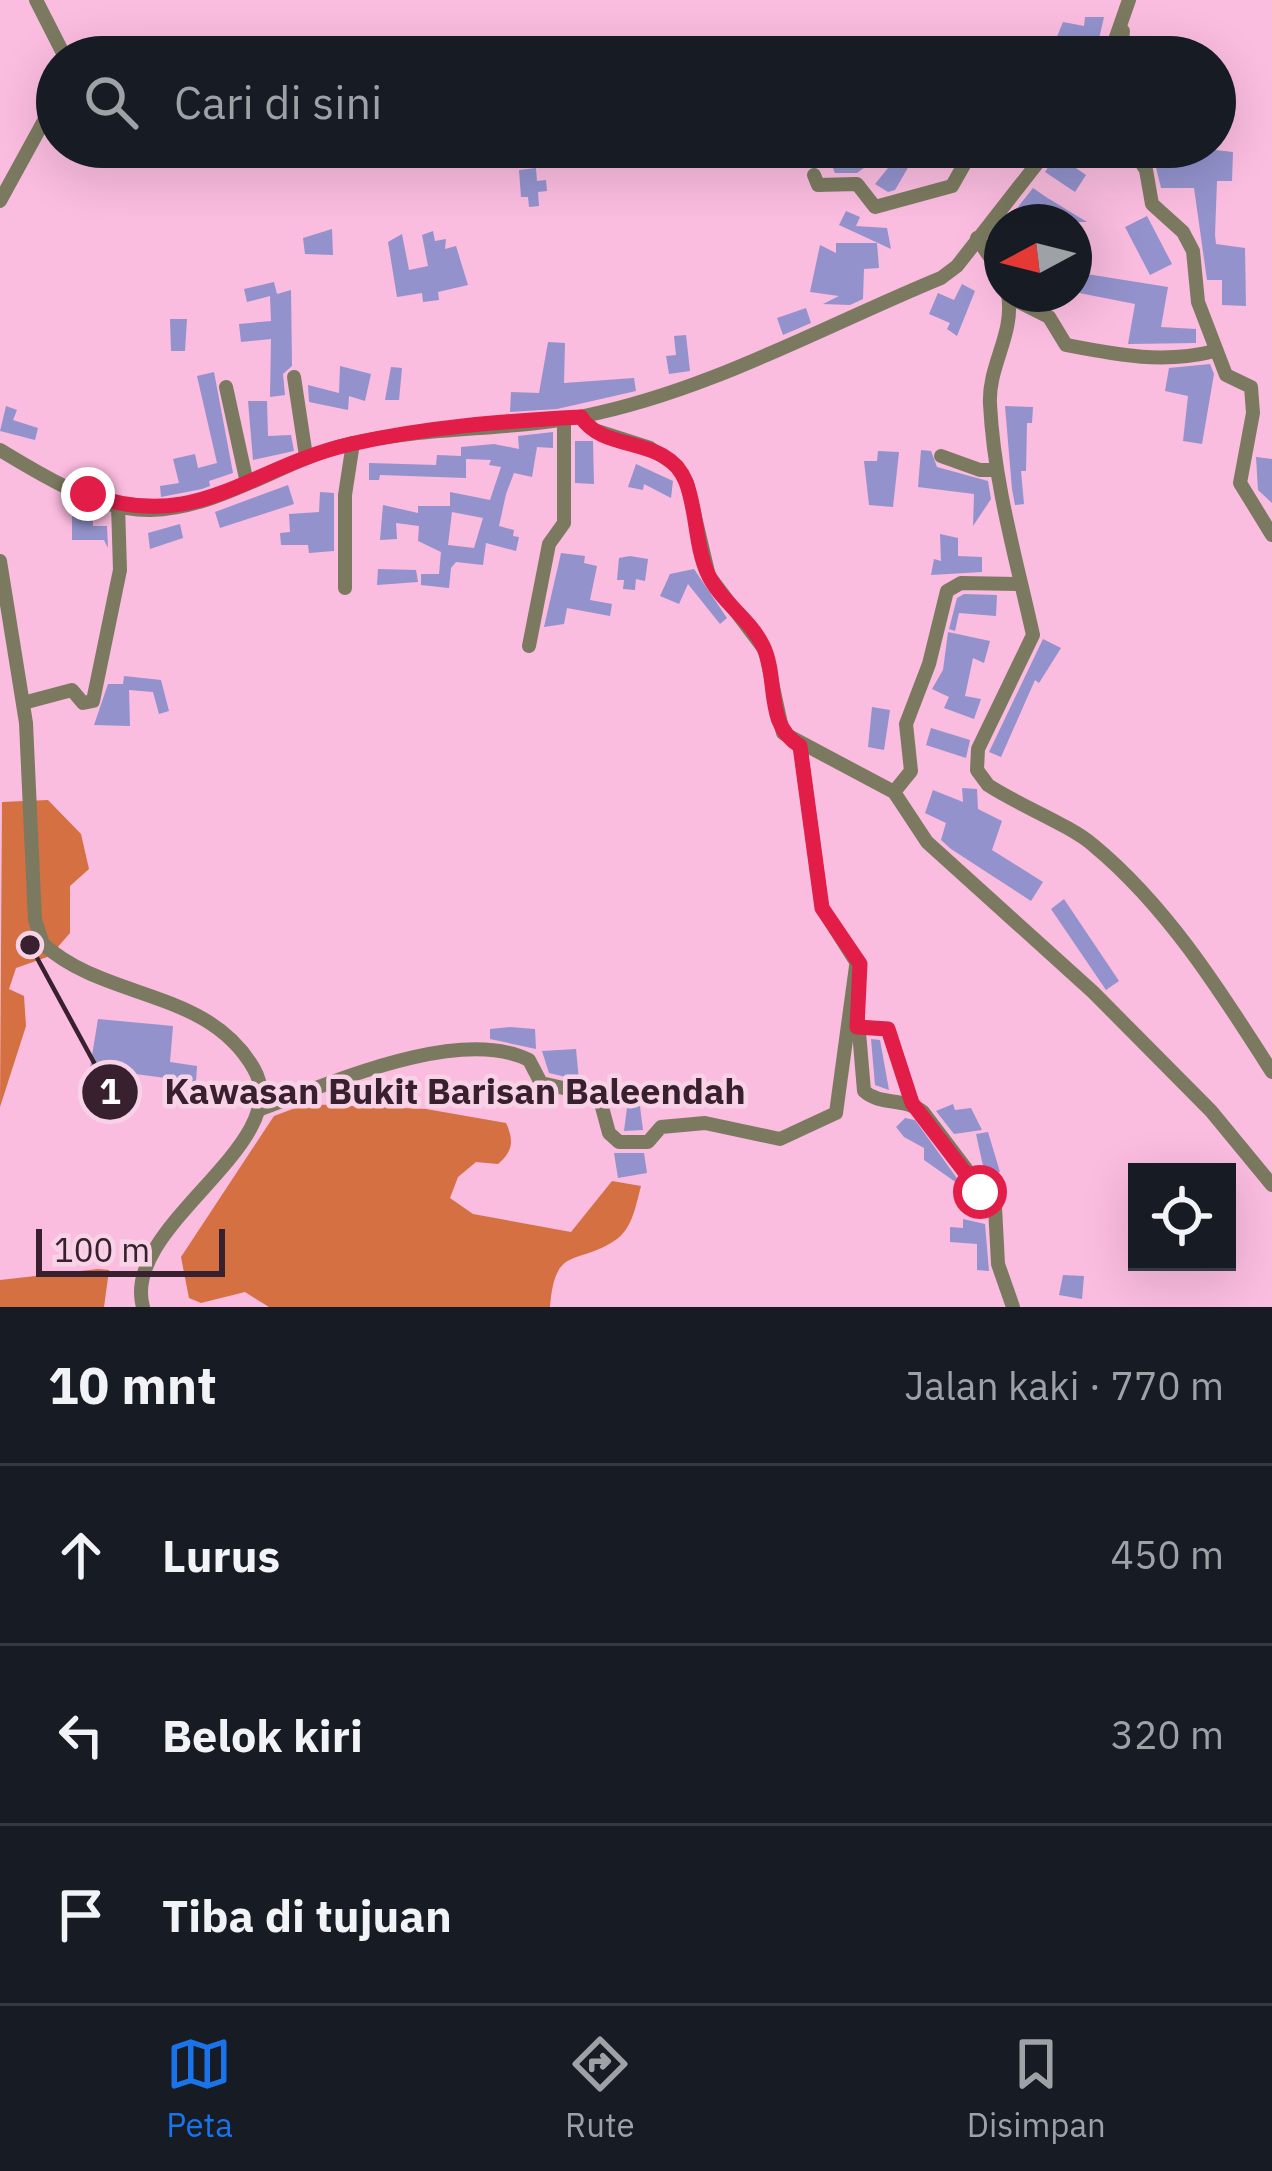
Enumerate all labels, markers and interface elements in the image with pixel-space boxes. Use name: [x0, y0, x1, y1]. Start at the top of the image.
search box: [36, 36, 1236, 168]
icon: search: [78, 69, 144, 135]
text: Cari di sini: [174, 73, 382, 131]
north arrow: [984, 204, 1092, 312]
route end: [61, 467, 115, 521]
callout: Kawasan Bukit Barisan Baleendah: [80, 1056, 770, 1128]
text: 1: [99, 1067, 121, 1114]
text: Kawasan Bukit Barisan Baleendah: [164, 1067, 746, 1114]
map controls: [1128, 1163, 1236, 1271]
button: locate: [1128, 1163, 1236, 1271]
route start: [953, 1165, 1007, 1219]
scale bar: [36, 1223, 225, 1276]
text: 100 m: [54, 1228, 150, 1271]
text: 10 mnt: [48, 1352, 217, 1418]
text: Jalan kaki · 770 m: [904, 1360, 1224, 1411]
icon: ahead: [48, 1522, 114, 1588]
text: Lurus: [162, 1526, 280, 1584]
text: 450 m: [1111, 1529, 1224, 1580]
icon: left: [48, 1702, 114, 1768]
text: Belok kiri: [162, 1706, 363, 1764]
text: 320 m: [1111, 1709, 1224, 1760]
icon: arrive: [48, 1882, 114, 1948]
text: Tiba di tujuan: [162, 1886, 452, 1944]
tab: Peta: [166, 2031, 233, 2146]
tab: Rute: [565, 2031, 635, 2146]
tab: Disimpan: [967, 2031, 1106, 2146]

